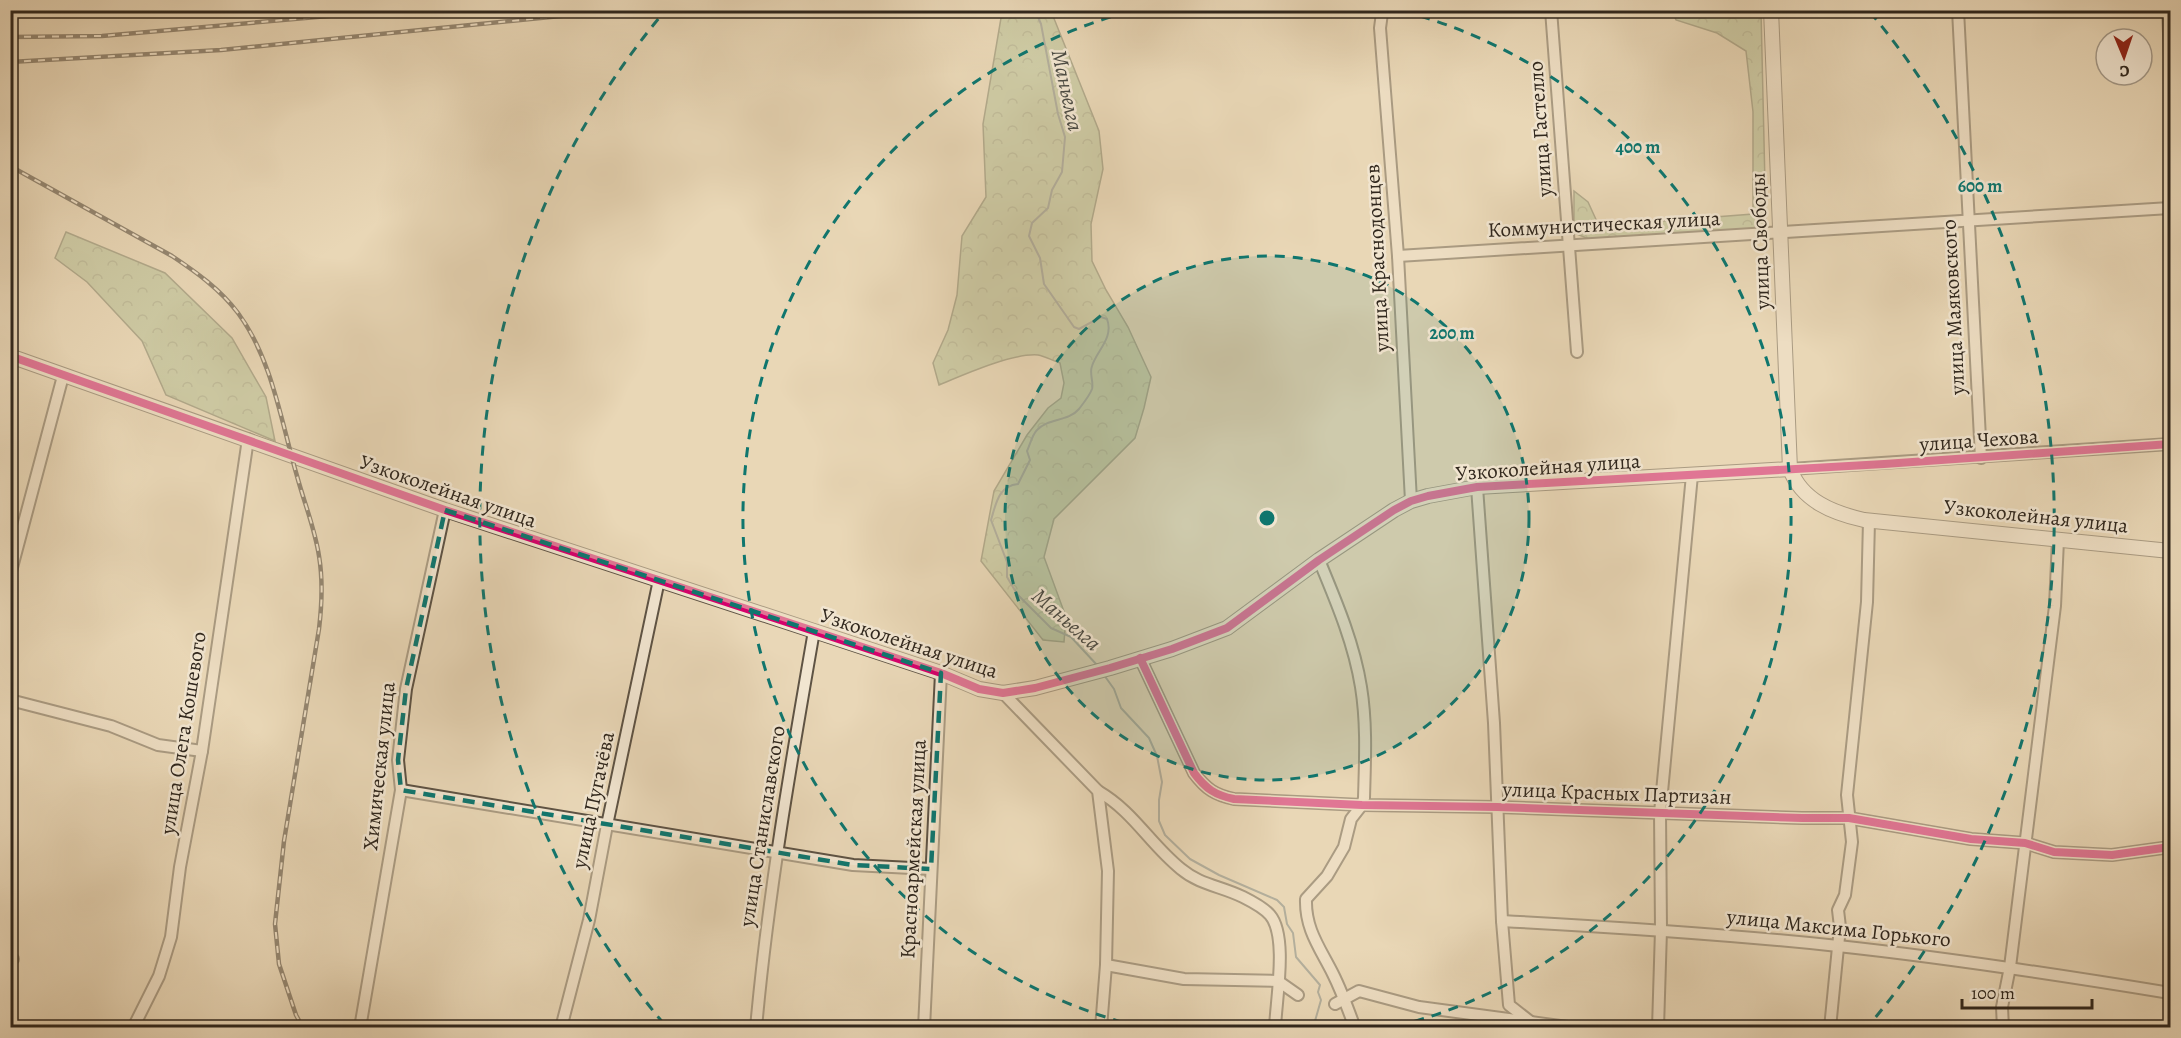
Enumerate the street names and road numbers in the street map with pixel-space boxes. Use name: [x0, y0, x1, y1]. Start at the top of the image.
street label: улица Гастелло: [1521, 60, 1559, 199]
street label: улица Краснодонцев: [1358, 163, 1396, 354]
street label: улица Свободы: [1744, 172, 1776, 311]
street label: Коммунистическая улица: [1487, 204, 1721, 244]
street label: улица Маяковского: [1934, 218, 1972, 397]
street label: улица Чехова: [1918, 422, 2040, 458]
street label: Узкоколейная улица: [1454, 447, 1642, 487]
street label: Узкоколейная улица: [356, 448, 541, 535]
street label: Узкоколейная улица: [1942, 492, 2130, 540]
street label: Узкоколейная улица: [816, 601, 1002, 685]
street label: улица Олега Кошевого: [153, 630, 213, 837]
street label: Химическая улица: [356, 680, 402, 852]
street label: улица Станиславского: [732, 723, 792, 930]
street label: улица Пугачёва: [565, 729, 621, 872]
street label: Красноармейская улица: [893, 738, 933, 959]
street label: улица Красных Партизан: [1501, 775, 1732, 811]
street label: улица Максима Горького: [1725, 902, 1952, 954]

